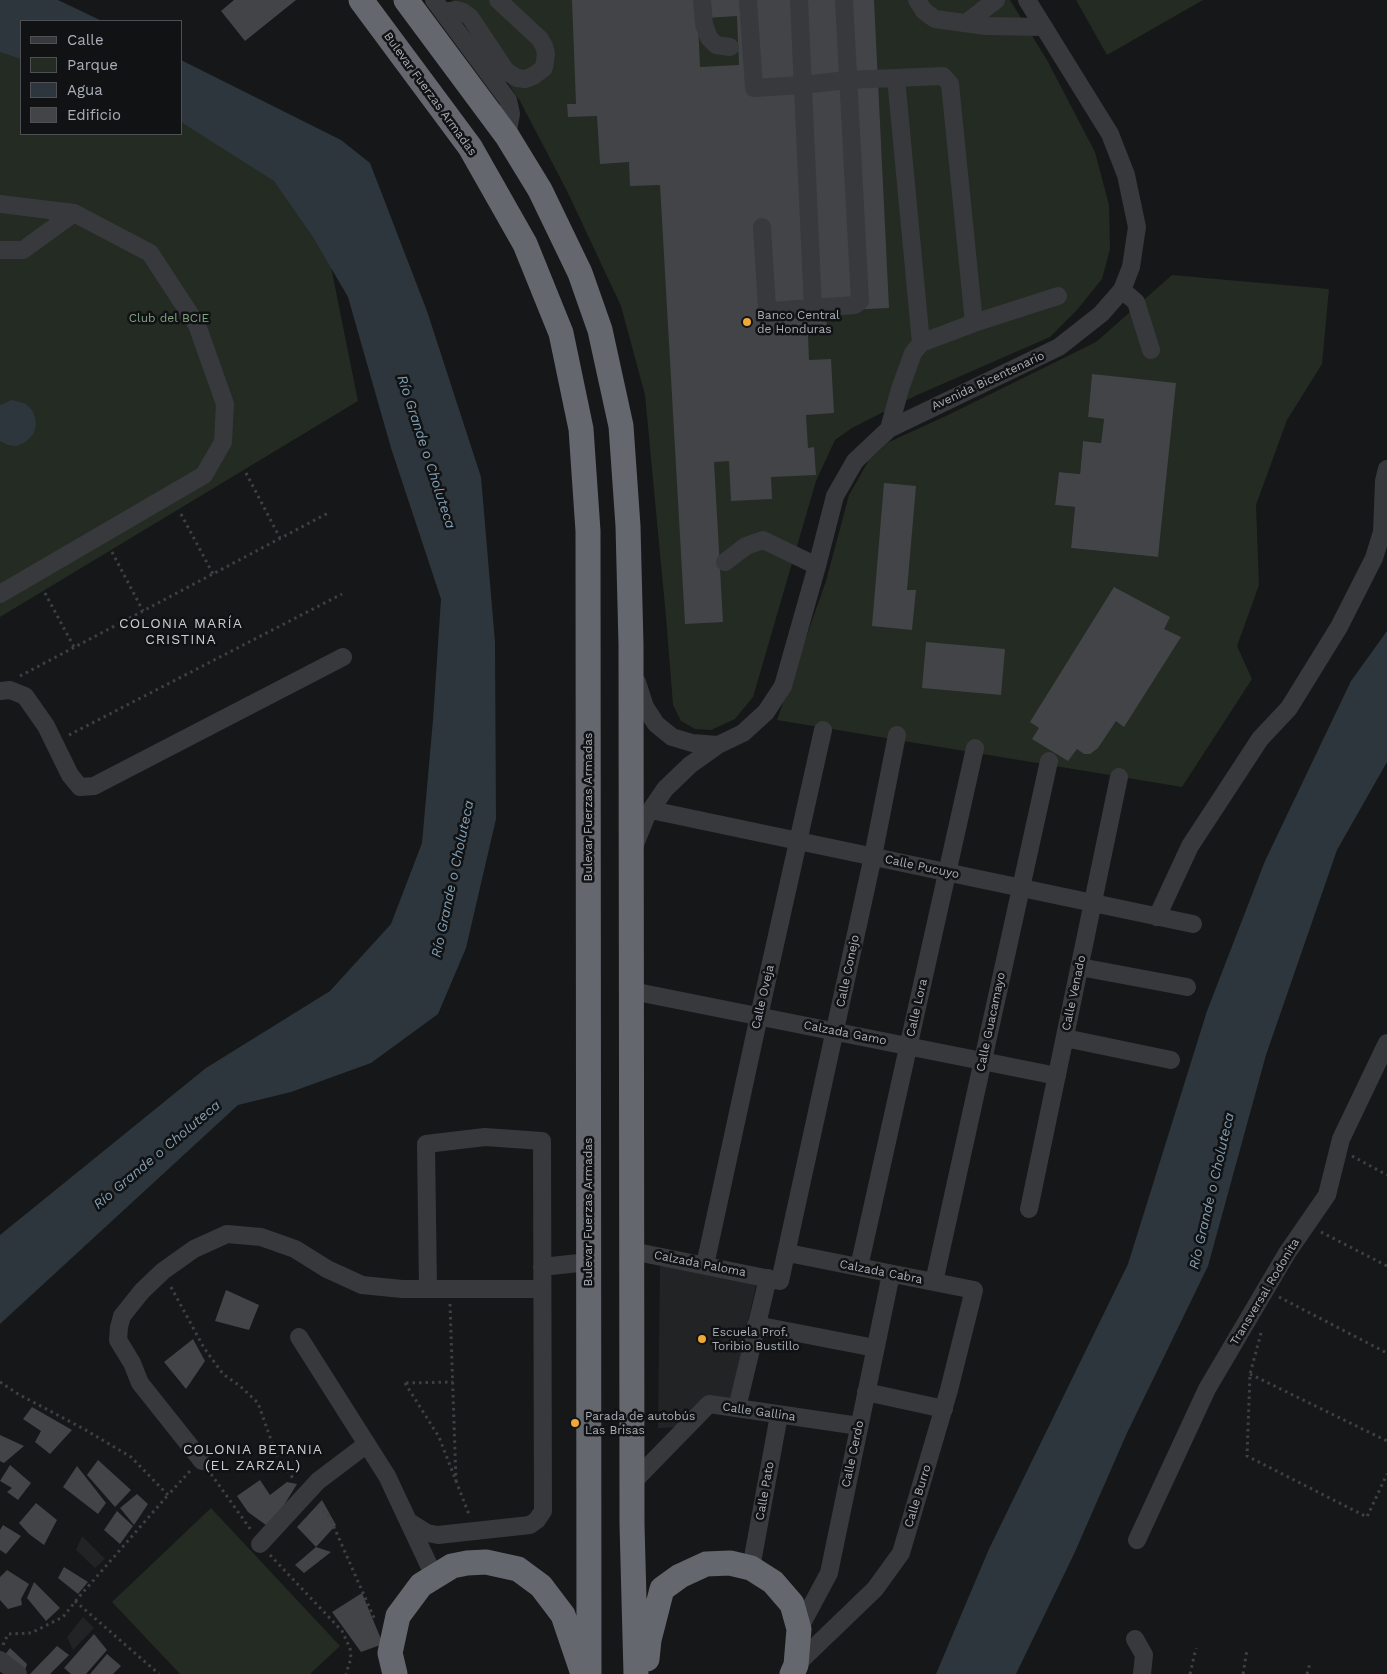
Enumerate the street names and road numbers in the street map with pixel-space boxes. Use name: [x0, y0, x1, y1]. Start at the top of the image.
street label: Bulevar Fuerzas Armadas: [380, 30, 480, 158]
street label: Avenida Bicentenario: [929, 348, 1047, 414]
street label: Bulevar Fuerzas Armadas: [581, 733, 595, 881]
street label: Calle Pucuyo: [884, 852, 960, 882]
street label: Calle Conejo: [833, 934, 863, 1008]
street label: Calle Venado: [1059, 954, 1089, 1032]
street label: Calle Oveja: [749, 963, 777, 1031]
street label: Calle Guacamayo: [973, 971, 1009, 1073]
street label: Calle Lora: [903, 978, 931, 1038]
street label: Calzada Gamo: [802, 1018, 888, 1048]
street label: Bulevar Fuerzas Armadas: [581, 1138, 595, 1286]
street label: Transversal Rodonita: [1227, 1236, 1303, 1348]
street label: Calzada Paloma: [653, 1248, 747, 1280]
street label: Calzada Cabra: [838, 1257, 924, 1287]
street label: Calle Gallina: [722, 1400, 796, 1424]
street label: Calle Cerdo: [839, 1419, 867, 1489]
street label: Calle Pato: [753, 1460, 777, 1522]
street label: Calle Burro: [902, 1463, 934, 1529]

